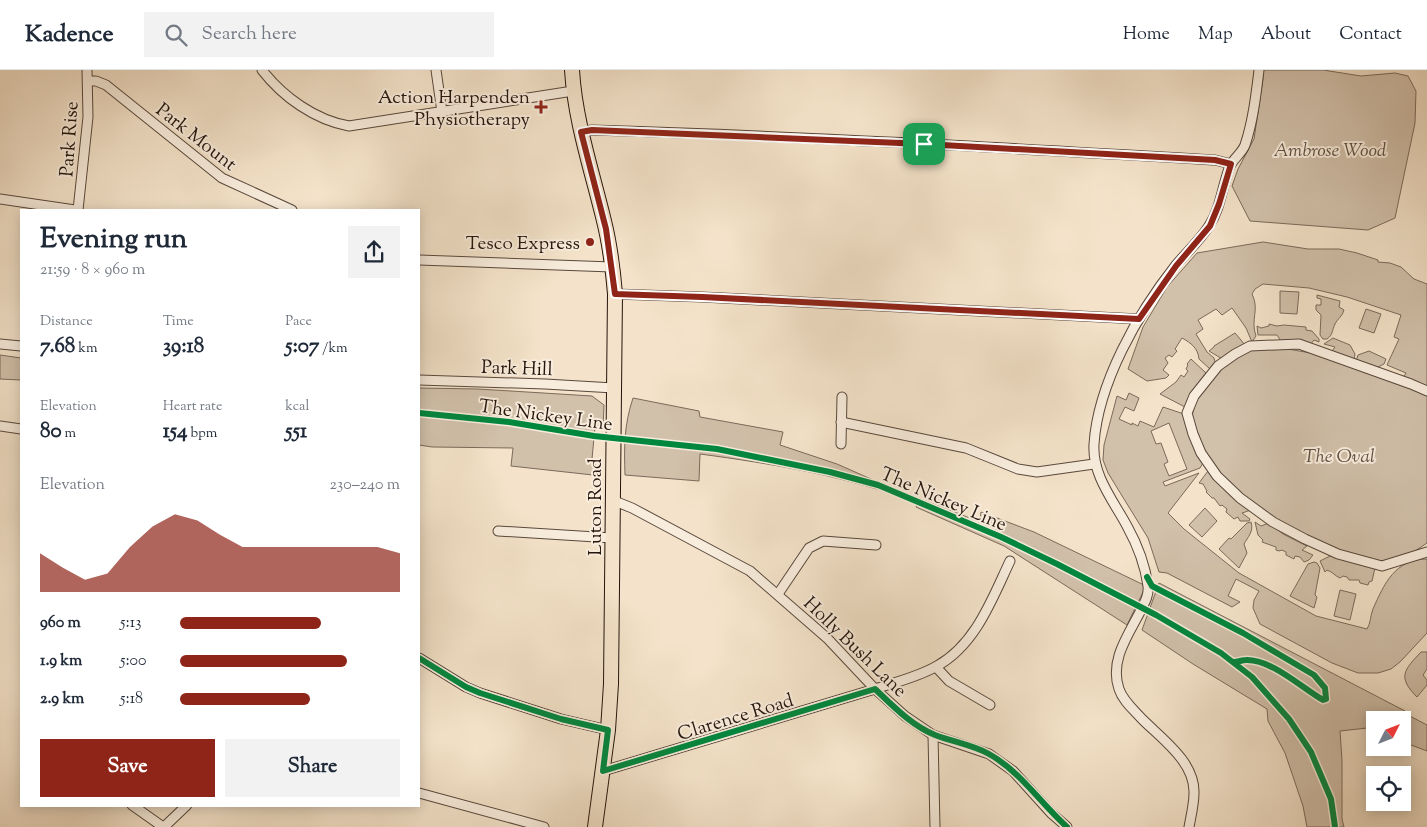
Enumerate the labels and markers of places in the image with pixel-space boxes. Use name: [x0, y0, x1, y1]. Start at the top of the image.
place label: Action Harpenden Physiotherapy: [378, 85, 531, 134]
marker: Action Harpenden Physiotherapy: [534, 100, 548, 114]
pin: [903, 123, 945, 165]
place label: Tesco Express: [466, 231, 580, 258]
marker: Tesco Express: [584, 236, 596, 248]

